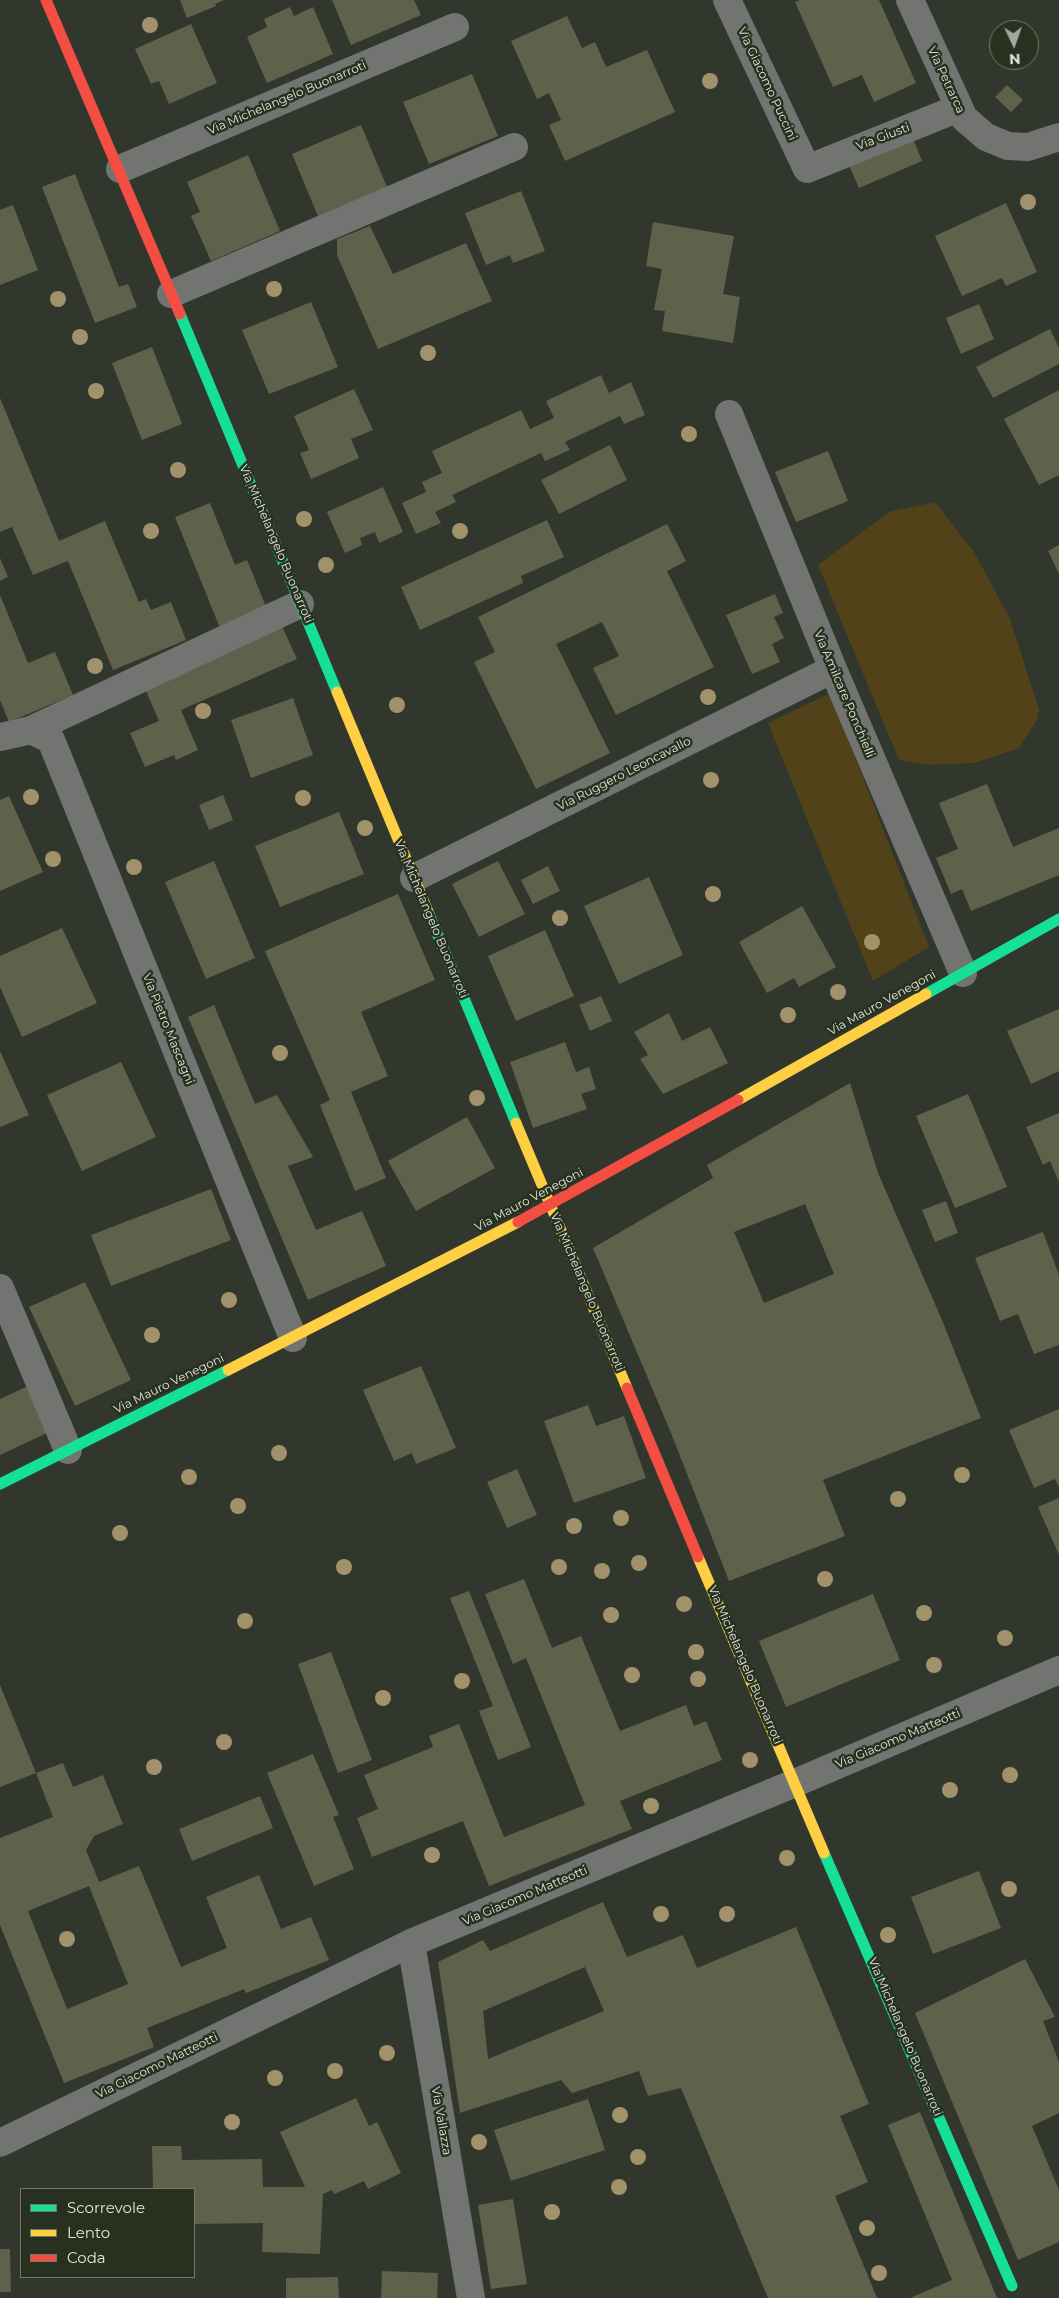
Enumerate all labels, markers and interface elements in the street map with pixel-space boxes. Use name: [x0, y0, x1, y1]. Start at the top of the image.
north arrow: [989, 20, 1039, 70]
street label: Via Giacomo Puccini: [734, 25, 800, 143]
street label: Via Petrarca: [924, 44, 968, 116]
text: N: [1009, 50, 1021, 68]
street label: Via Michelangelo Buonarroti: [206, 58, 368, 138]
street label: Via Giusti: [854, 120, 912, 154]
street label: Via Michelangelo Buonarroti: [236, 463, 316, 625]
street label: Via Amilcare Ponchielli: [811, 628, 877, 760]
street label: Via Ruggero Leoncavallo: [555, 734, 693, 814]
street label: Via Michelangelo Buonarroti: [391, 838, 471, 1000]
street label: Via Mauro Venegoni: [826, 967, 938, 1039]
street label: Via Pietro Mascagni: [139, 971, 197, 1087]
street label: Via Mauro Venegoni: [472, 1165, 586, 1235]
street label: Via Michelangelo Buonarroti: [547, 1211, 627, 1373]
street label: Via Mauro Venegoni: [111, 1351, 227, 1417]
street label: Via Michelangelo Buonarroti: [705, 1584, 785, 1746]
street label: Via Giacomo Matteotti: [833, 1706, 963, 1772]
street label: Via Giacomo Matteotti: [460, 1863, 590, 1929]
street label: Via Michelangelo Buonarroti: [865, 1956, 945, 2118]
street label: Via Giacomo Matteotti: [94, 2030, 220, 2102]
street label: Via Vallazza: [428, 2086, 454, 2156]
legend: [20, 2188, 195, 2278]
text: Scorrevole: [67, 2198, 145, 2217]
text: Lento: [67, 2223, 110, 2242]
text: Coda: [67, 2248, 106, 2267]

